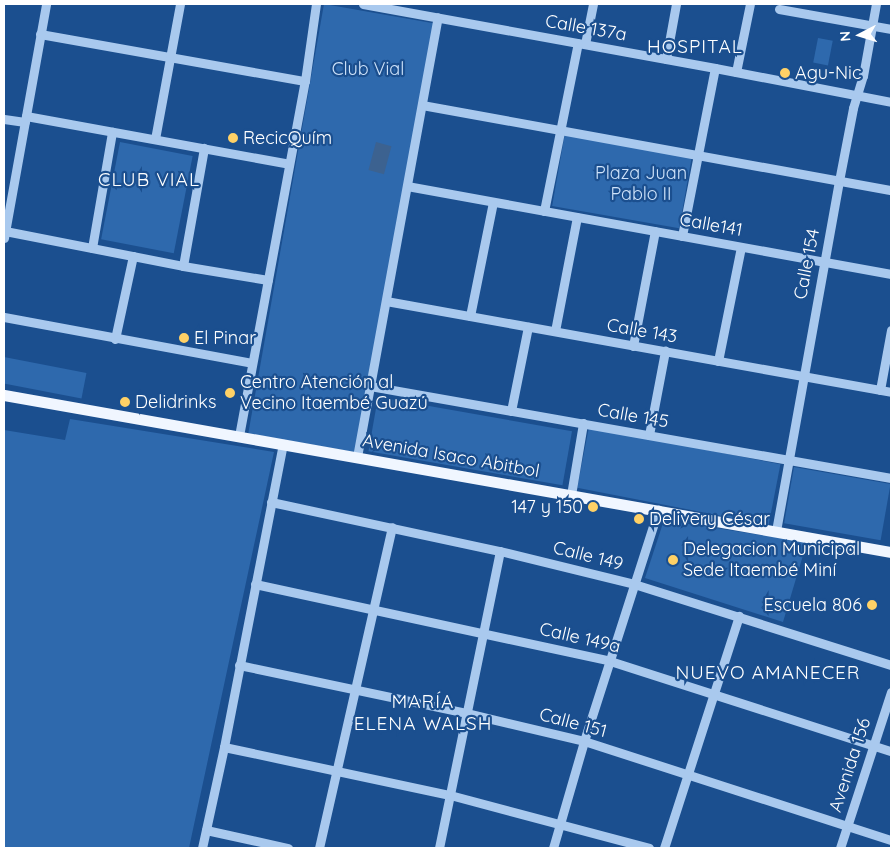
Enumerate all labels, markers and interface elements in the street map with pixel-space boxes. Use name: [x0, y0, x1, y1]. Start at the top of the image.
street label: Calle 137a: [544, 10, 628, 46]
north arrow: [835, 10, 885, 60]
text: N: [836, 30, 854, 42]
district label: HOSPITAL: [646, 36, 744, 58]
park label: Club Vial: [332, 58, 404, 80]
place label: Agu-Nic: [795, 62, 861, 84]
marker: Agu-Nic: [779, 67, 791, 79]
place label: RecicQuím: [243, 127, 332, 149]
marker: RecicQuím: [227, 132, 239, 144]
park label: Plaza Juan Pablo II: [595, 163, 687, 205]
district label: CLUB VIAL: [97, 169, 201, 191]
street label: Calle141: [678, 209, 744, 241]
street label: Calle 154: [790, 227, 824, 301]
street label: Calle 143: [605, 314, 679, 348]
place label: El Pinar: [194, 327, 256, 349]
marker: El Pinar: [178, 332, 190, 344]
place label: Centro Atención al Vecino Itaembé Guazú: [240, 372, 428, 414]
marker: Centro Atención al Vecino Itaembé Guazú: [224, 387, 236, 399]
place label: Delidrinks: [135, 391, 216, 413]
marker: Delidrinks: [119, 396, 131, 408]
street label: Calle 145: [596, 399, 670, 433]
street label: Avenida Isaco Abitbol: [361, 430, 541, 482]
place label: 147 y 150: [511, 496, 583, 518]
marker: 147 y 150: [587, 501, 599, 513]
place label: Delivery César: [649, 508, 770, 530]
marker: Delivery César: [633, 513, 645, 525]
street label: Calle 149: [551, 537, 625, 575]
place label: Delegacion Municipal Sede Itaembé Miní: [683, 539, 860, 582]
marker: Delegacion Municipal Sede Itaembé Miní: [667, 554, 679, 566]
place label: Escuela 806: [764, 594, 862, 616]
marker: Escuela 806: [866, 599, 878, 611]
street label: Calle 149a: [537, 618, 623, 658]
district label: NUEVO AMANECER: [674, 662, 862, 684]
district label: MARÍA ELENA WALSH: [352, 691, 494, 735]
street label: Calle 151: [537, 704, 609, 742]
street label: Avenida 156: [825, 715, 875, 815]

